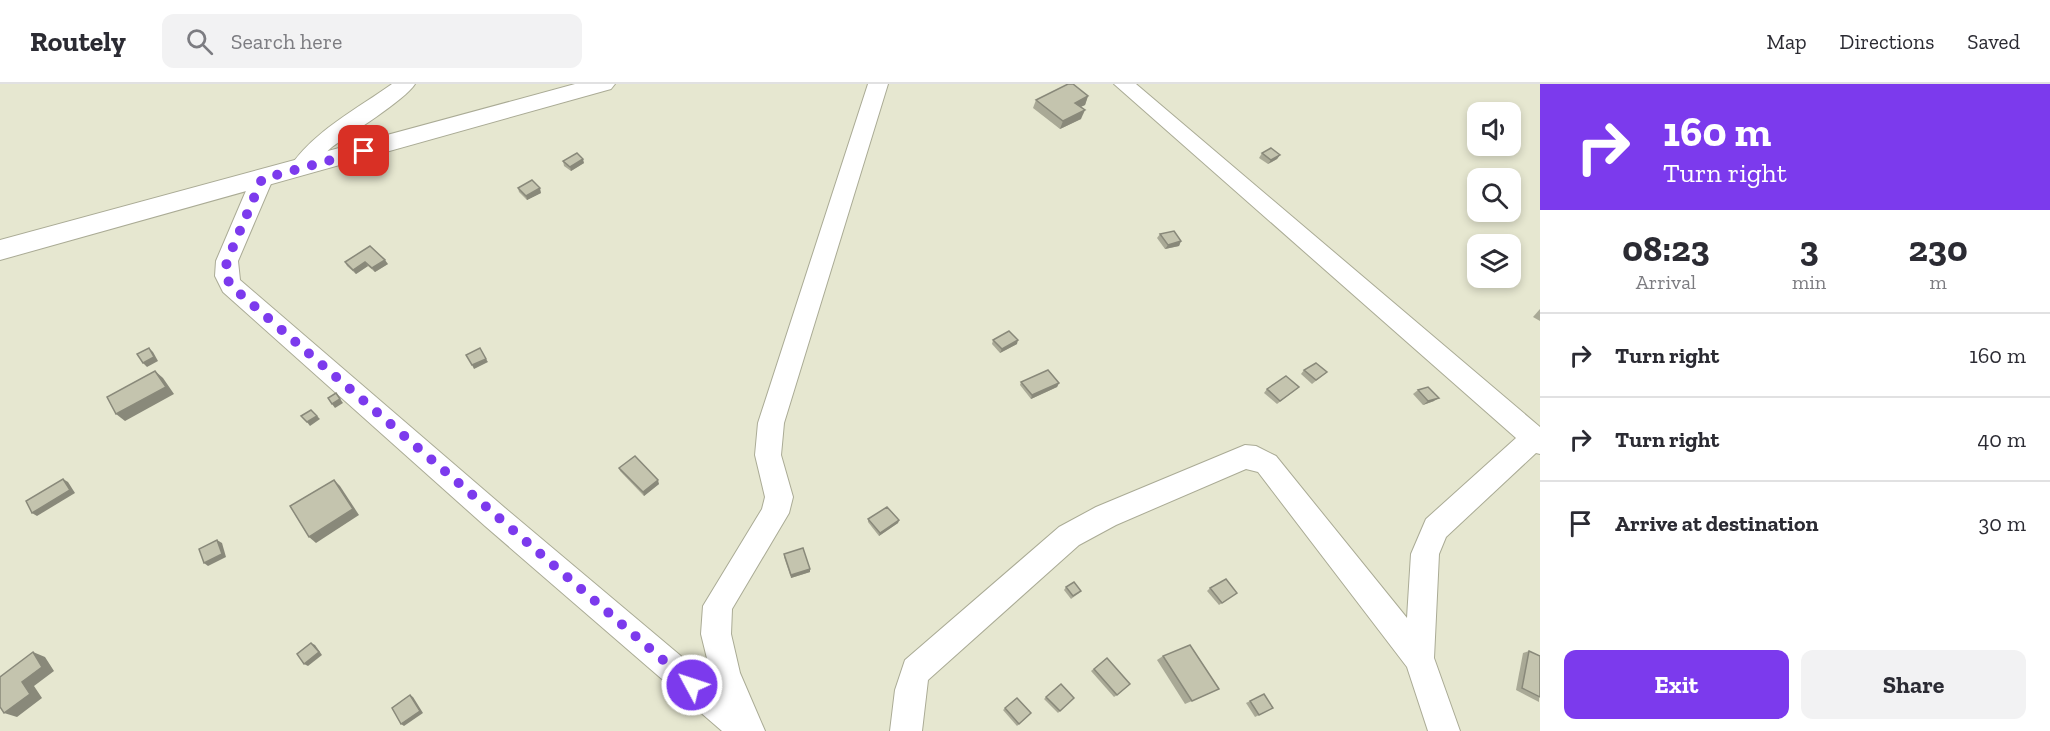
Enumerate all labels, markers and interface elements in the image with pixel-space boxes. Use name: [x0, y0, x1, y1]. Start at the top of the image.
search box: [162, 14, 582, 68]
text: Routely: [30, 25, 126, 58]
icon: search: [183, 25, 216, 58]
text: Search here: [231, 28, 342, 55]
text: Map: [1767, 29, 1807, 54]
text: Directions: [1840, 29, 1934, 54]
text: Saved: [1967, 29, 2020, 54]
map controls: [1467, 102, 1521, 288]
button: sound: [1467, 102, 1521, 156]
text: 160 m: [1663, 106, 1771, 157]
icon: right: [1564, 108, 1642, 186]
pin: [338, 125, 389, 176]
icon: arrive: [347, 134, 380, 167]
text: Turn right: [1663, 157, 1787, 189]
button: search: [1467, 168, 1521, 222]
text: 08:23: [1622, 227, 1710, 270]
text: 3: [1800, 227, 1819, 270]
text: 230: [1909, 227, 1968, 270]
button: layers: [1467, 234, 1521, 288]
text: Arrival: [1636, 270, 1696, 294]
text: min: [1792, 270, 1826, 294]
text: m: [1930, 270, 1947, 294]
icon: right: [1564, 339, 1597, 372]
text: Turn right: [1615, 342, 1719, 369]
text: 160 m: [1969, 342, 2026, 369]
icon: right: [1564, 423, 1597, 456]
text: Turn right: [1615, 426, 1719, 453]
text: 40 m: [1977, 426, 2026, 453]
icon: arrive: [1564, 507, 1597, 540]
text: Arrive at destination: [1615, 510, 1818, 537]
text: 30 m: [1979, 510, 2026, 537]
button: Exit: [1564, 650, 1789, 719]
button: Share: [1801, 650, 2026, 719]
position arrow: [660, 653, 724, 717]

